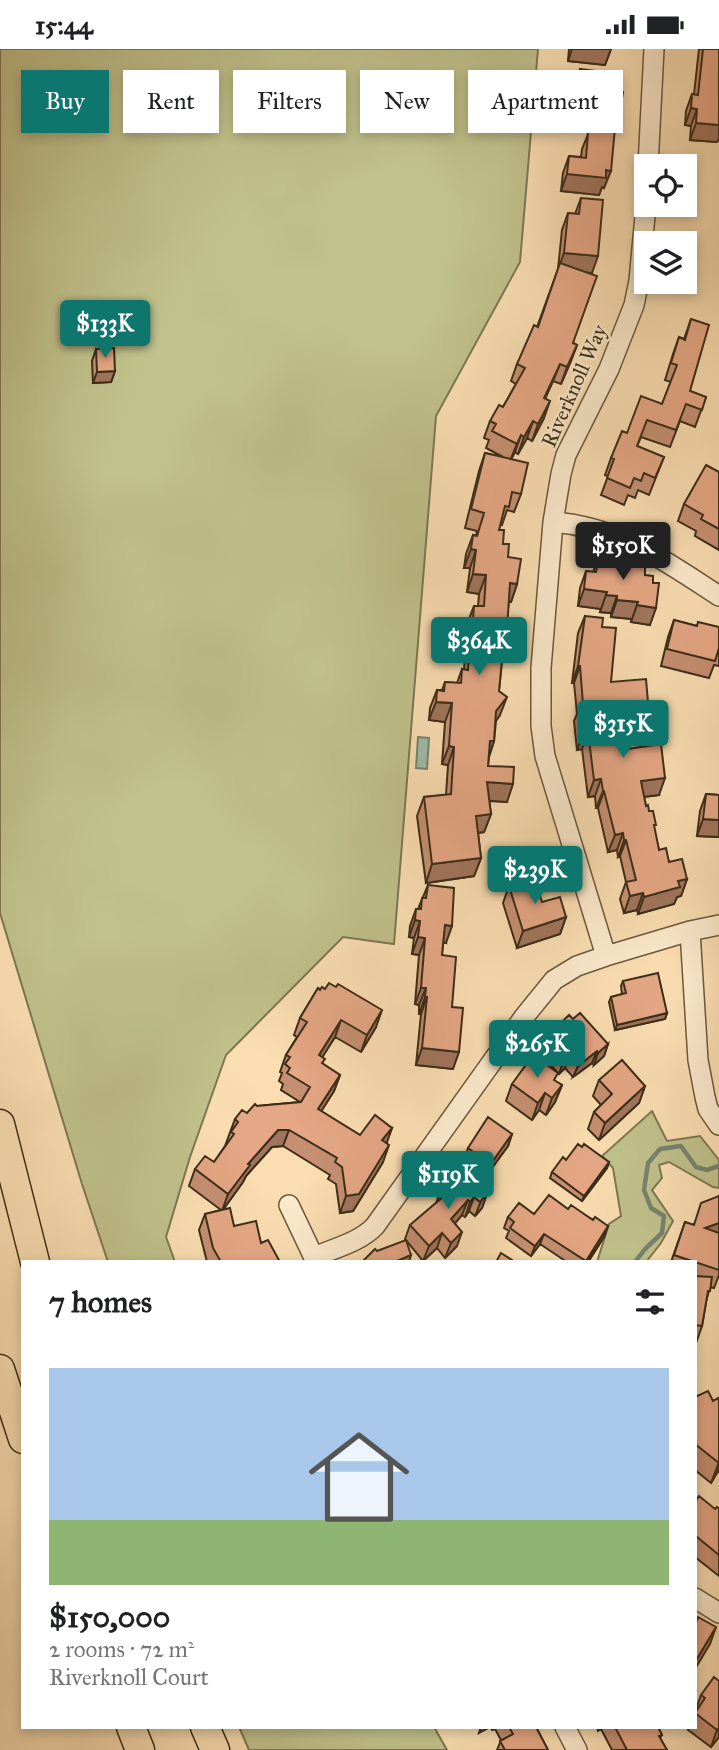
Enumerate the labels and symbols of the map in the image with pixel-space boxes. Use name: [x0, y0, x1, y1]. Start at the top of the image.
pin: $133K: [56, 301, 154, 360]
street label: Riverknoll Way: [535, 320, 613, 451]
pin: $150K: [574, 523, 672, 582]
pin: $364K: [430, 617, 528, 677]
pin: $315K: [574, 701, 672, 760]
pin: $239K: [486, 847, 584, 906]
pin: $265K: [488, 1021, 586, 1080]
pin: $119K: [399, 1151, 497, 1211]

